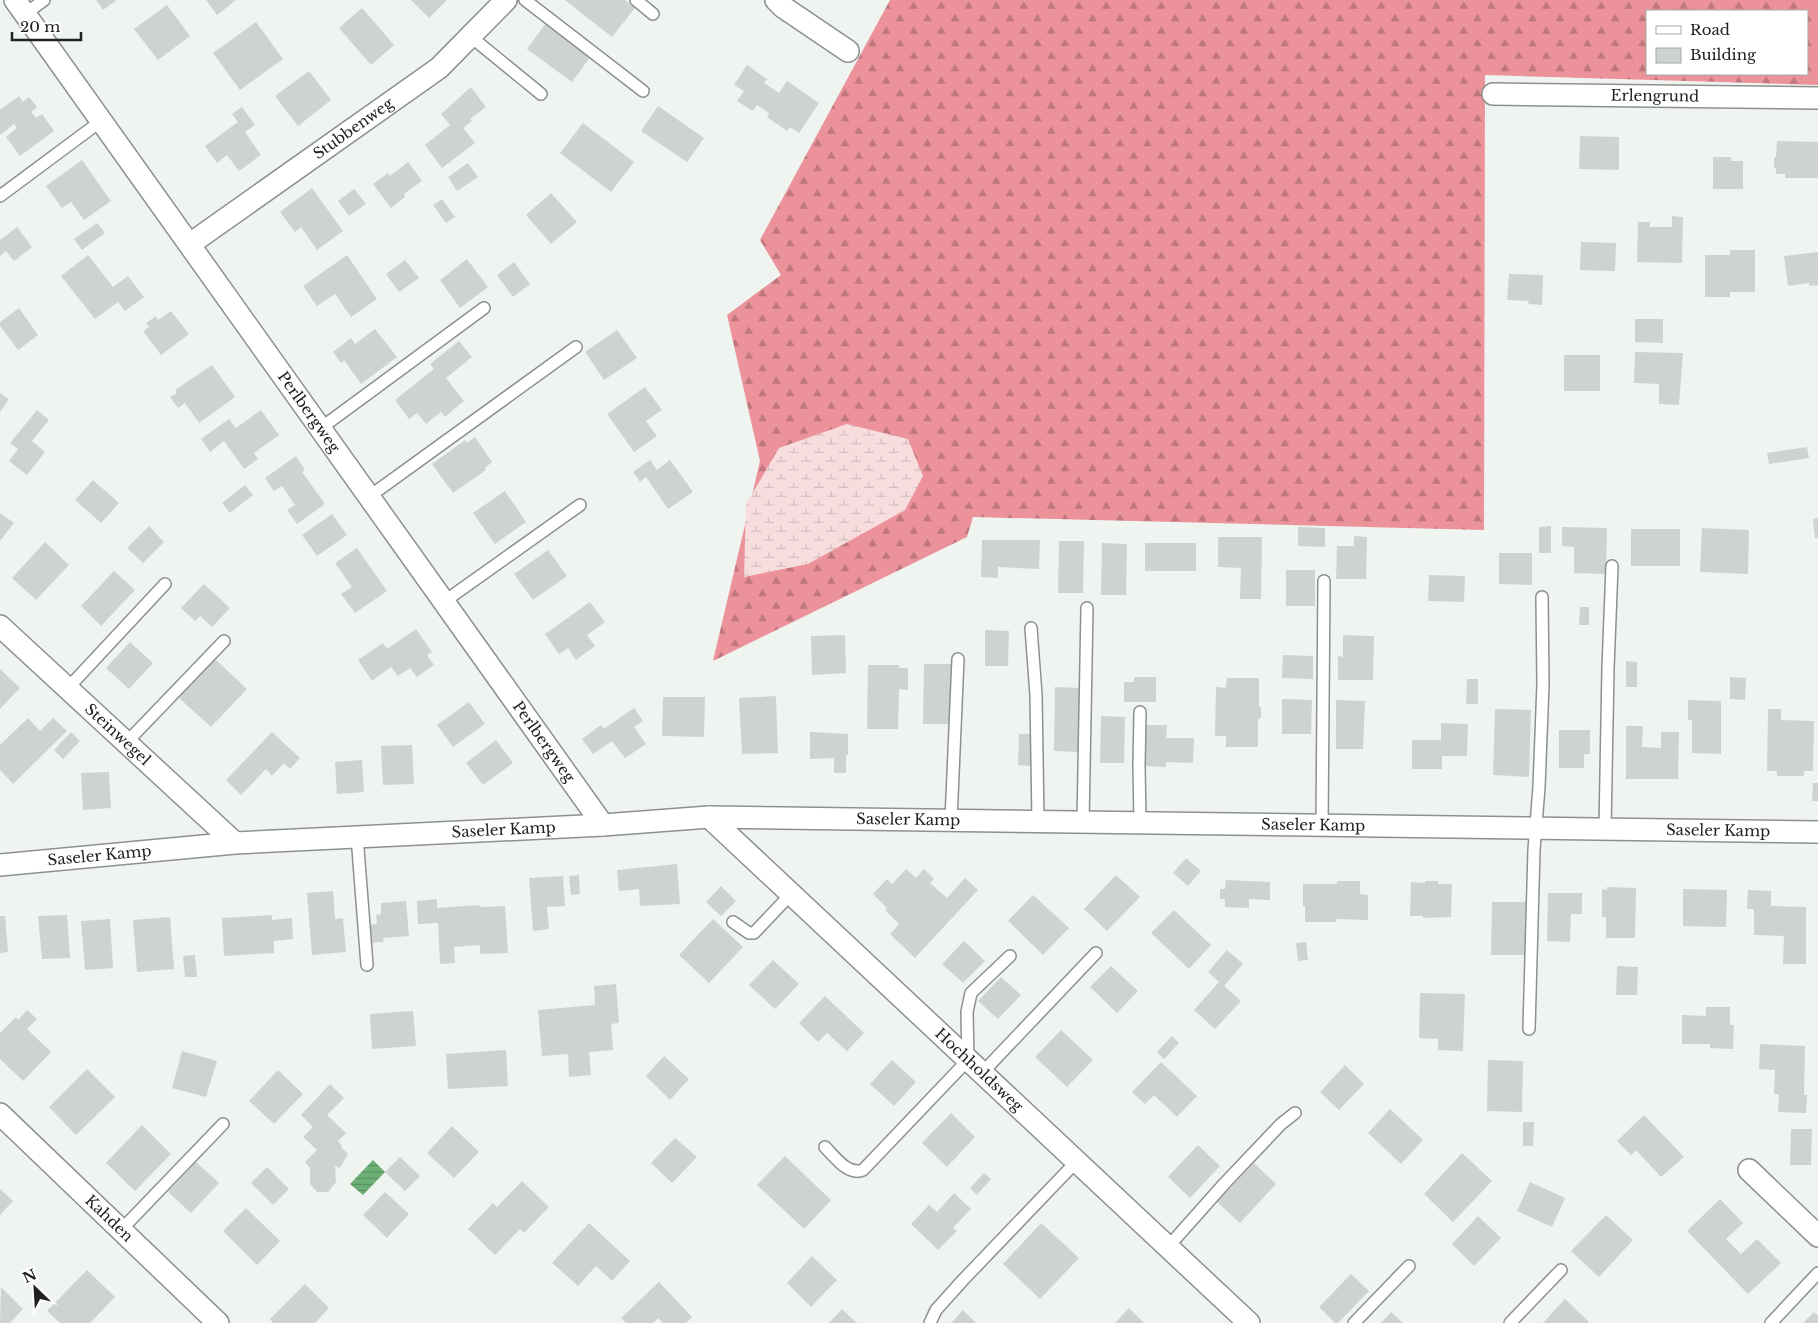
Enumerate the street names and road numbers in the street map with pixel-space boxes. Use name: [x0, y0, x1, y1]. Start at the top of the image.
street label: Erlengrund: [1611, 85, 1699, 106]
street label: Stubbenweg: [309, 93, 398, 163]
street label: Perlbergweg: [274, 367, 345, 457]
street label: Perlbergweg: [509, 697, 580, 787]
street label: Steinwegel: [81, 699, 155, 769]
street label: Saseler Kamp: [856, 809, 960, 829]
street label: Saseler Kamp: [1261, 814, 1365, 835]
street label: Saseler Kamp: [451, 817, 556, 841]
street label: Saseler Kamp: [1666, 820, 1770, 840]
street label: Saseler Kamp: [47, 841, 152, 870]
street label: Hochholdsweg: [931, 1024, 1028, 1116]
street label: Kahden: [81, 1191, 137, 1246]

